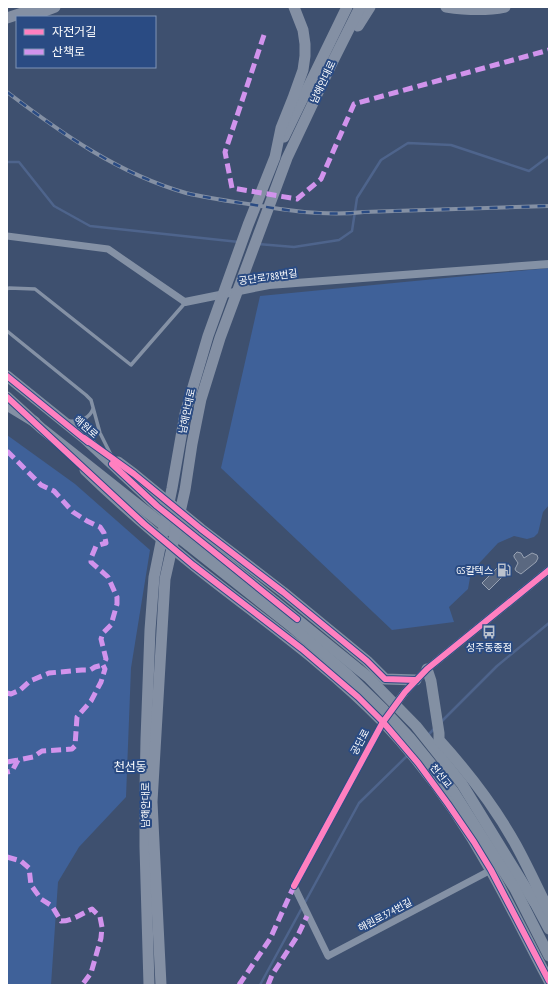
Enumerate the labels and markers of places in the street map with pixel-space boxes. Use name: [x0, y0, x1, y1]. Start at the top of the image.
fuel station icon: GS칼텍스: [496, 562, 512, 578]
place label: GS칼텍스: [456, 564, 493, 577]
bus stop icon: 성주동종점: [481, 624, 497, 640]
place label: 성주동종점: [466, 641, 512, 654]

